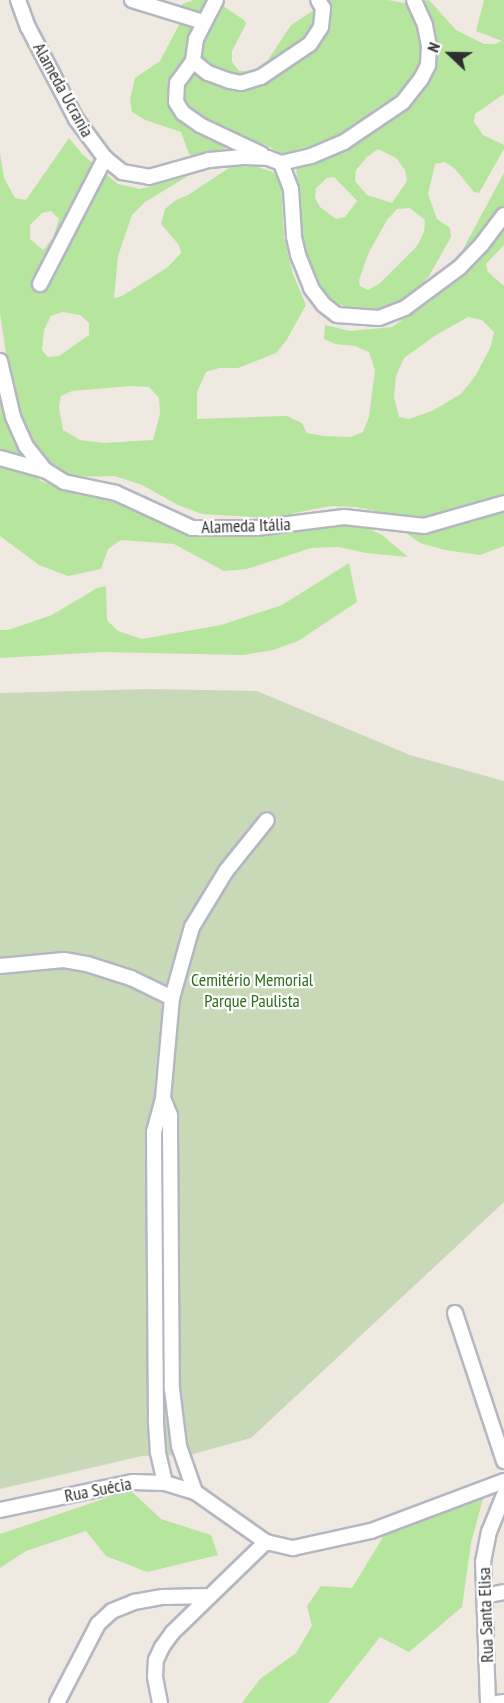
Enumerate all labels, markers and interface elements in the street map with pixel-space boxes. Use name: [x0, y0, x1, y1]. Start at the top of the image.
north arrow: [420, 24, 480, 84]
street label: Alameda Ucrania: [28, 39, 98, 141]
text: N: [422, 40, 444, 55]
street label: Alameda Itália: [201, 514, 291, 538]
park label: Cemitério Memorial Parque Paulista: [191, 970, 313, 1012]
street label: Rua Suécia: [63, 1473, 133, 1507]
street label: Rua Santa Elisa: [474, 1567, 498, 1663]

